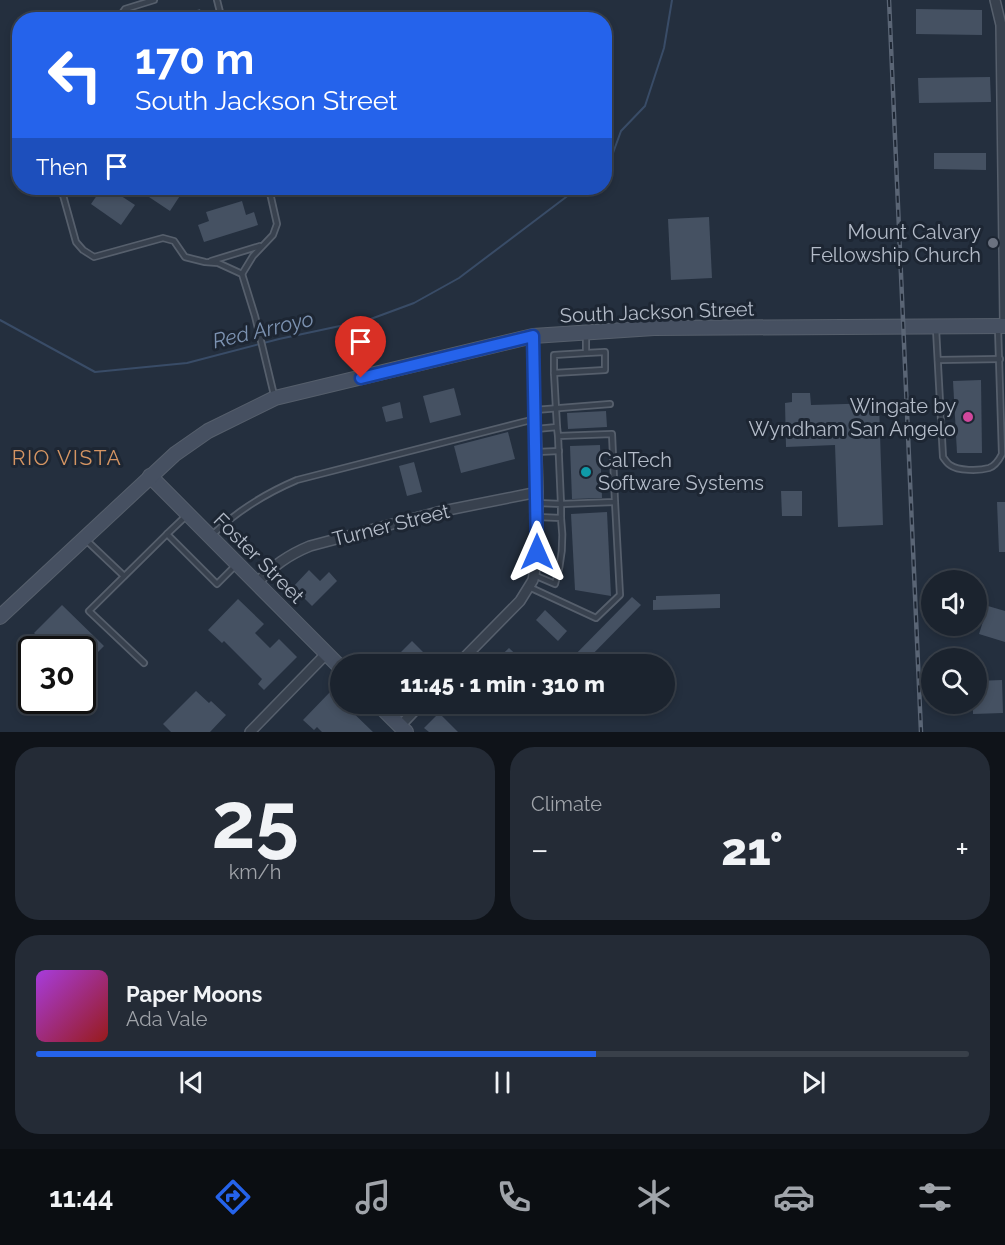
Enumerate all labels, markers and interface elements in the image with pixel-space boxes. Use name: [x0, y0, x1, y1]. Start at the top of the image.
text: 170 m: [135, 35, 254, 84]
icon: left: [36, 36, 114, 114]
text: South Jackson Street: [135, 85, 398, 116]
icon: arrive: [100, 150, 133, 183]
text: Then: [36, 154, 88, 180]
place label: Mount Calvary Fellowship Church: [810, 220, 981, 267]
marker: Mount Calvary Fellowship Church: [986, 236, 1000, 250]
street label: South Jackson Street: [559, 297, 755, 327]
water label: Red Arroyo: [210, 306, 316, 353]
pin: [335, 316, 386, 378]
icon: arrive: [344, 325, 377, 358]
place label: Wingate by Wyndham San Angelo: [749, 394, 956, 441]
marker: Wingate by Wyndham San Angelo: [961, 410, 975, 424]
district label: RIO VISTA: [12, 445, 122, 470]
place label: CalTech Software Systems: [598, 448, 764, 495]
marker: CalTech Software Systems: [579, 465, 593, 479]
street label: Turner Street: [330, 499, 452, 551]
street label: Foster Street: [209, 508, 309, 608]
position arrow: [505, 520, 569, 584]
map controls: [921, 570, 987, 714]
button: sound: [921, 570, 987, 636]
speed limit sign: 30: [18, 636, 96, 714]
button: search: [921, 648, 987, 714]
text: 11:45 · 1 min · 310 m: [400, 671, 605, 697]
text: 25: [211, 775, 299, 866]
text: Climate: [531, 792, 602, 816]
text: 21°: [721, 823, 783, 876]
text: −: [531, 830, 549, 869]
text: +: [955, 830, 969, 869]
text: km/h: [229, 860, 281, 884]
text: Paper Moons: [126, 981, 262, 1007]
text: Ada Vale: [126, 1007, 208, 1031]
icon: previous: [175, 1066, 208, 1099]
icon: pause: [486, 1066, 519, 1099]
icon: next: [797, 1066, 830, 1099]
icon: directions: [212, 1176, 254, 1218]
icon: music: [352, 1176, 394, 1218]
icon: phone: [493, 1176, 535, 1218]
icon: climate: [633, 1176, 675, 1218]
icon: car: [773, 1176, 815, 1218]
icon: filters: [914, 1176, 956, 1218]
text: 11:44: [49, 1182, 113, 1213]

